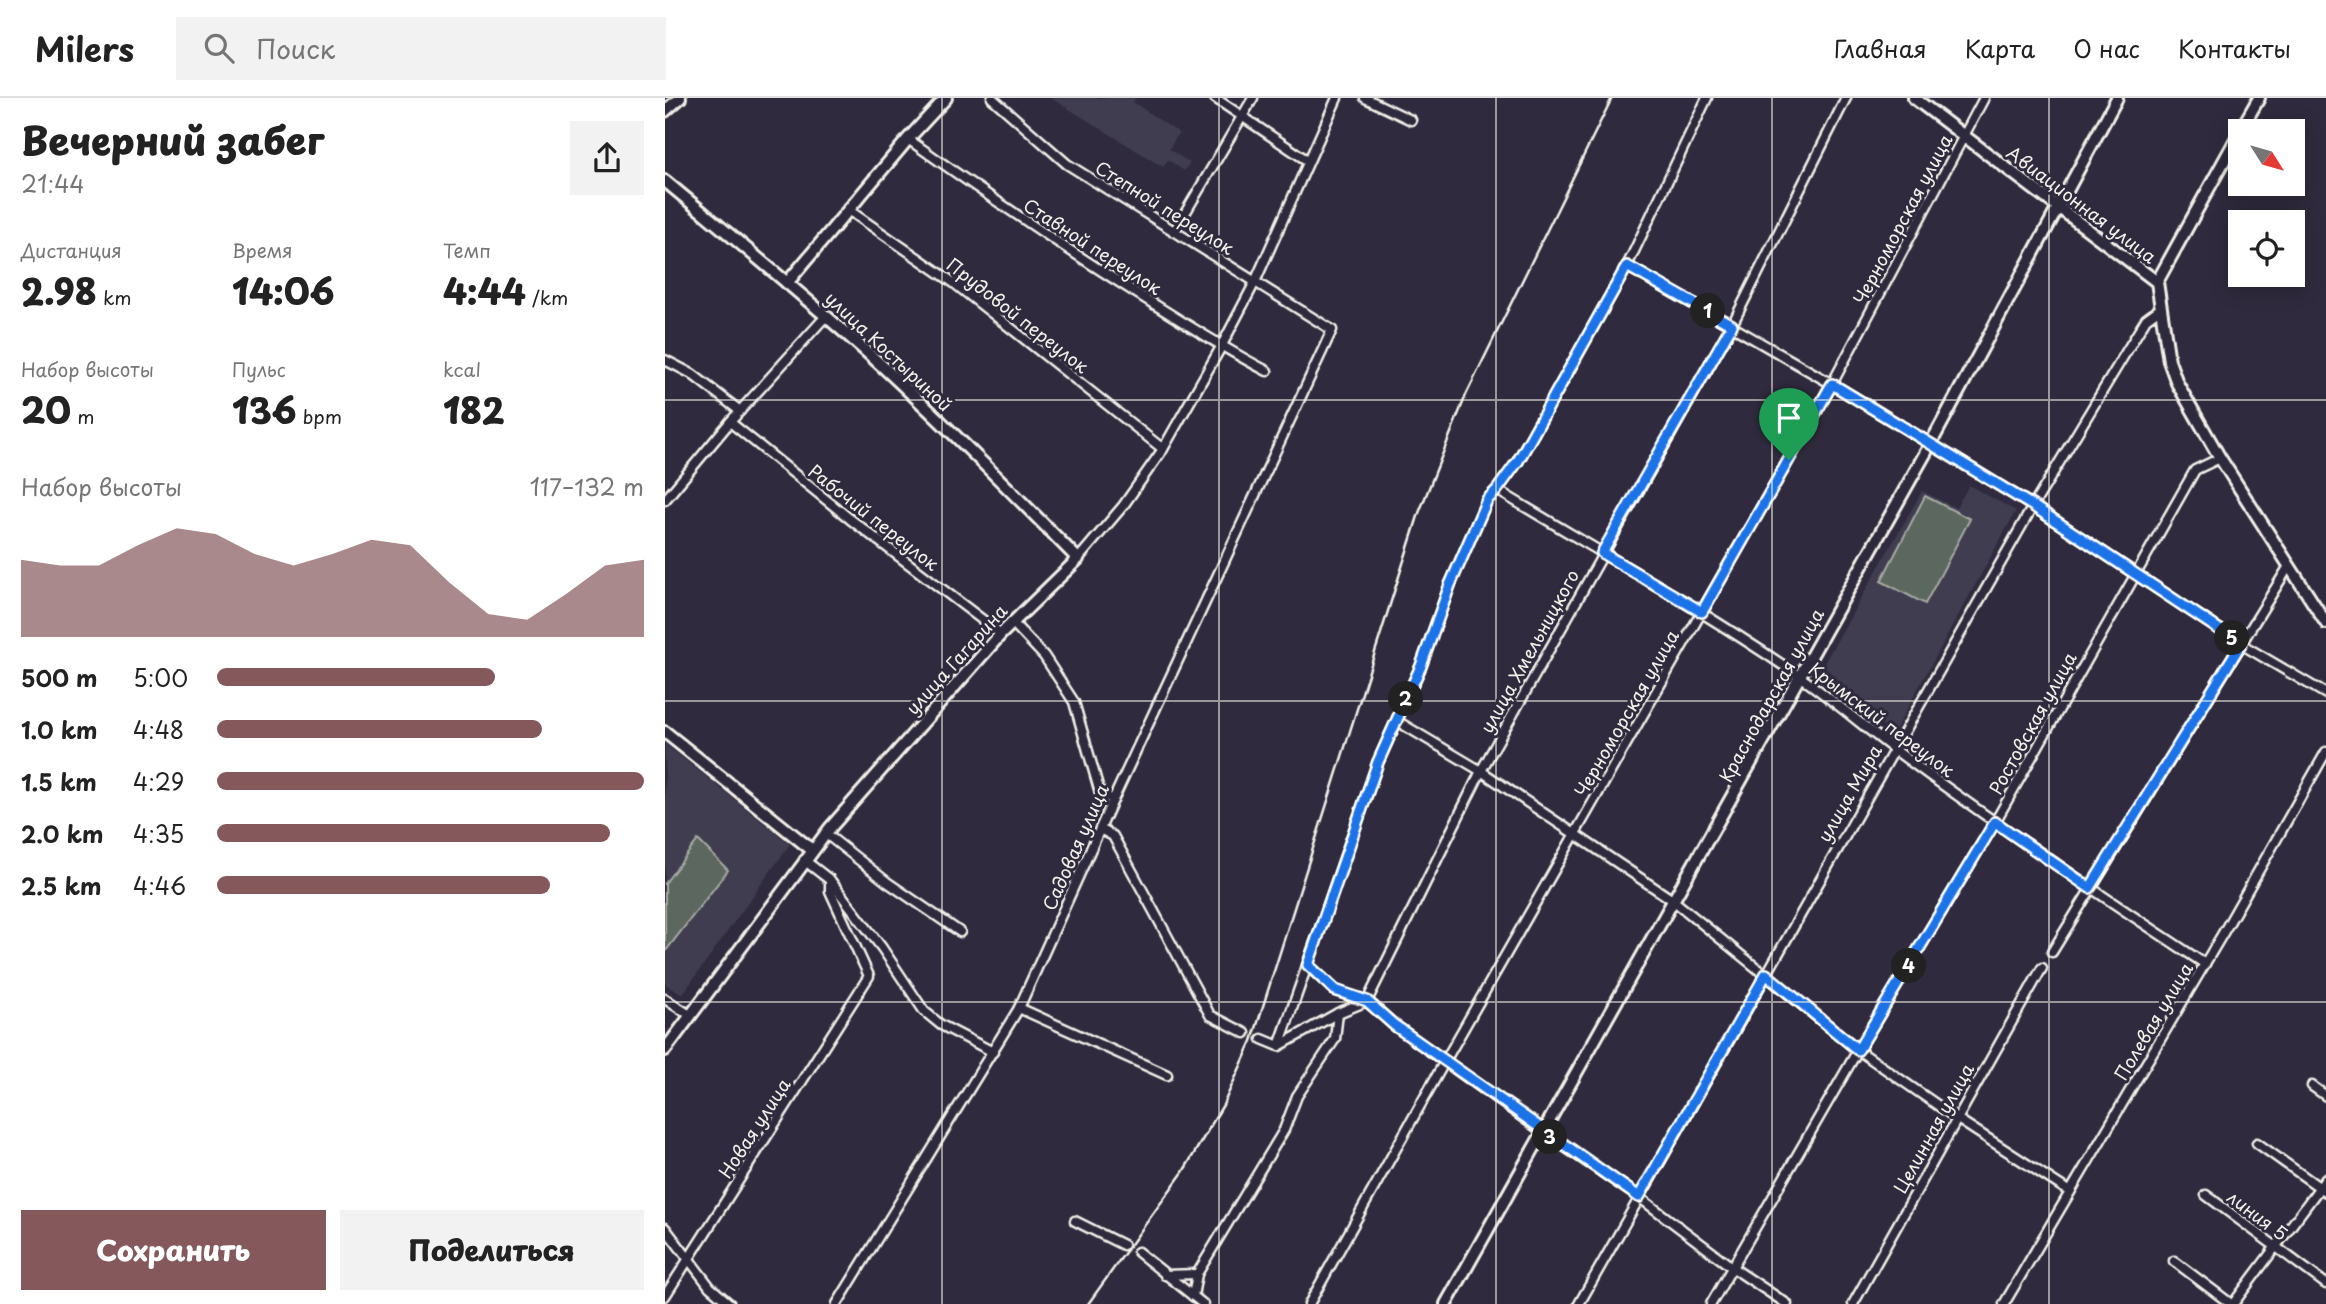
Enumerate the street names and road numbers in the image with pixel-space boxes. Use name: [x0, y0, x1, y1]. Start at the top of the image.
street label: Черноморская улица: [1846, 129, 1959, 309]
street label: Авиационная улица: [2001, 139, 2163, 270]
street label: Степной переулок: [1090, 153, 1240, 261]
street label: Ставной переулок: [1019, 191, 1168, 301]
street label: Прудовой переулок: [941, 251, 1095, 379]
street label: улица Костыриной: [819, 285, 959, 417]
street label: Рабочий переулок: [803, 457, 945, 577]
street label: улица Хмельницкого: [1473, 564, 1585, 738]
street label: улица Гагарина: [899, 597, 1013, 720]
street label: Краснодарская улица: [1712, 603, 1830, 787]
street label: Черноморская улица: [1567, 624, 1685, 802]
street label: Ростовская улица: [1982, 646, 2083, 799]
street label: Крымский переулок: [1803, 655, 1961, 783]
street label: улица Мира: [1810, 739, 1888, 847]
street label: Садовая улица: [1035, 779, 1115, 914]
street label: Полевая улица: [2107, 956, 2199, 1085]
street label: Целинная улица: [1886, 1058, 1980, 1198]
street label: Новая улица: [711, 1072, 797, 1183]
street label: линия 5: [2221, 1183, 2294, 1247]

